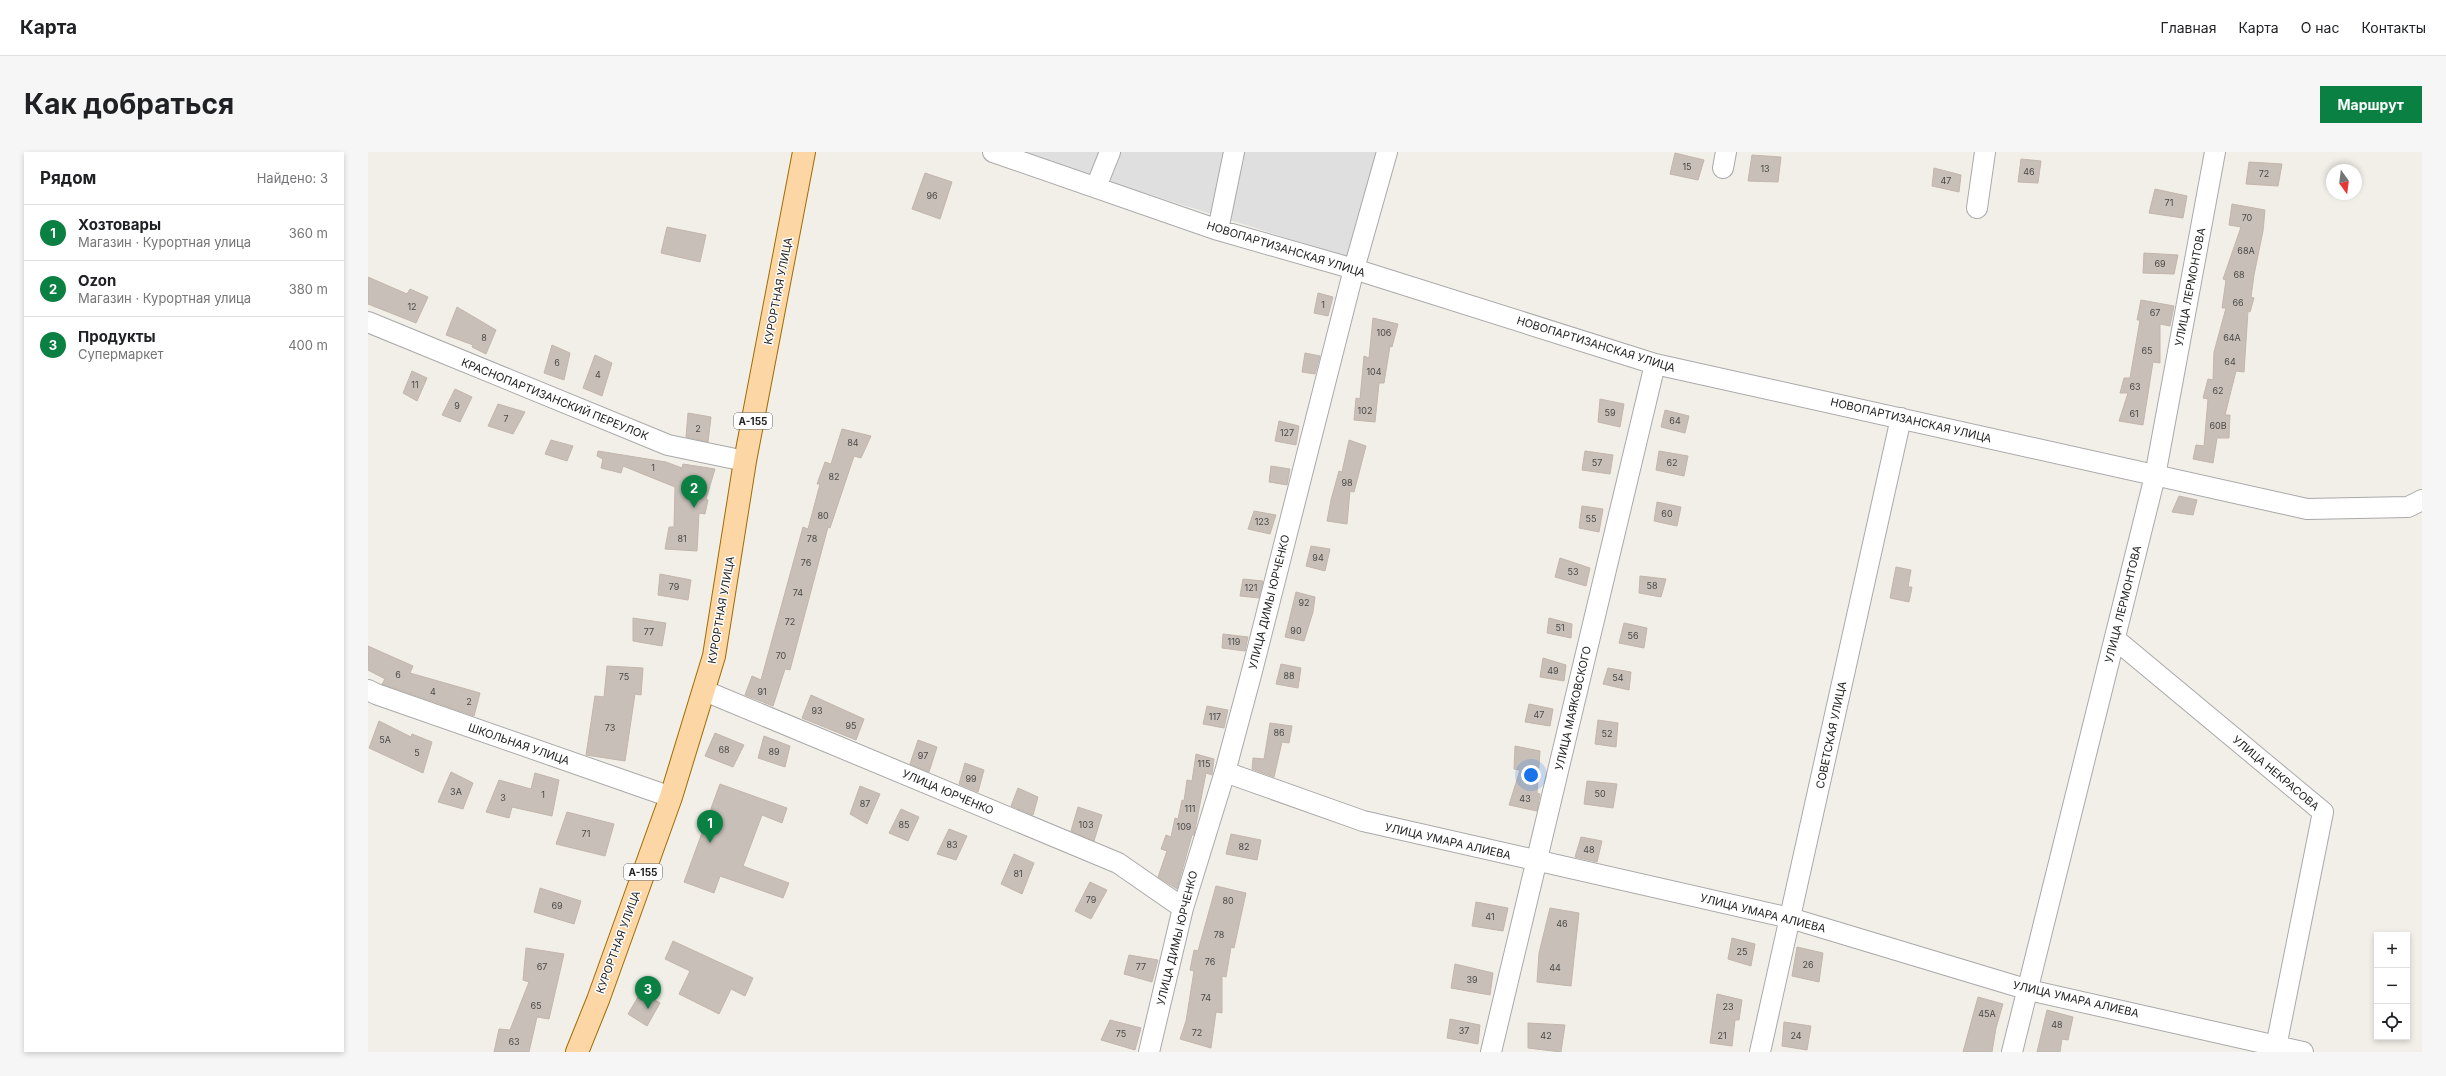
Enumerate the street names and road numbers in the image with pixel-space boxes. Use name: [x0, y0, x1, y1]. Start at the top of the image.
street label: НОВОПАРТИЗАНСКАЯ УЛИЦА: [1205, 218, 1367, 280]
street label: УЛИЦА ЛЕРМОНТОВА: [2172, 226, 2208, 347]
street label: КУРОРТНАЯ УЛИЦА: [761, 236, 795, 346]
street label: НОВОПАРТИЗАНСКАЯ УЛИЦА: [1515, 313, 1677, 375]
street label: КРАСНОПАРТИЗАНСКИЙ ПЕРЕУЛОК: [459, 355, 651, 443]
street label: НОВОПАРТИЗАНСКАЯ УЛИЦА: [1829, 395, 1993, 445]
road number: А-155: [734, 413, 772, 429]
street label: УЛИЦА ДИМЫ ЮРЧЕНКО: [1245, 533, 1293, 671]
street label: УЛИЦА ЛЕРМОНТОВА: [2102, 544, 2144, 664]
street label: КУРОРТНАЯ УЛИЦА: [705, 555, 737, 665]
street label: УЛИЦА МАЯКОВСКОГО: [1552, 644, 1594, 772]
street label: СОВЕТСКАЯ УЛИЦА: [1813, 680, 1849, 790]
street label: ШКОЛЬНАЯ УЛИЦА: [467, 720, 572, 768]
street label: УЛИЦА НЕКРАСОВА: [2230, 733, 2323, 814]
street label: УЛИЦА ЮРЧЕНКО: [900, 766, 996, 818]
street label: УЛИЦА УМАРА АЛИЕВА: [1384, 820, 1513, 862]
road number: А-155: [624, 864, 662, 880]
street label: УЛИЦА ДИМЫ ЮРЧЕНКО: [1153, 869, 1201, 1007]
street label: КУРОРТНАЯ УЛИЦА: [593, 888, 643, 995]
street label: УЛИЦА УМАРА АЛИЕВА: [1699, 891, 1828, 935]
street label: УЛИЦА УМАРА АЛИЕВА: [2012, 978, 2141, 1020]

